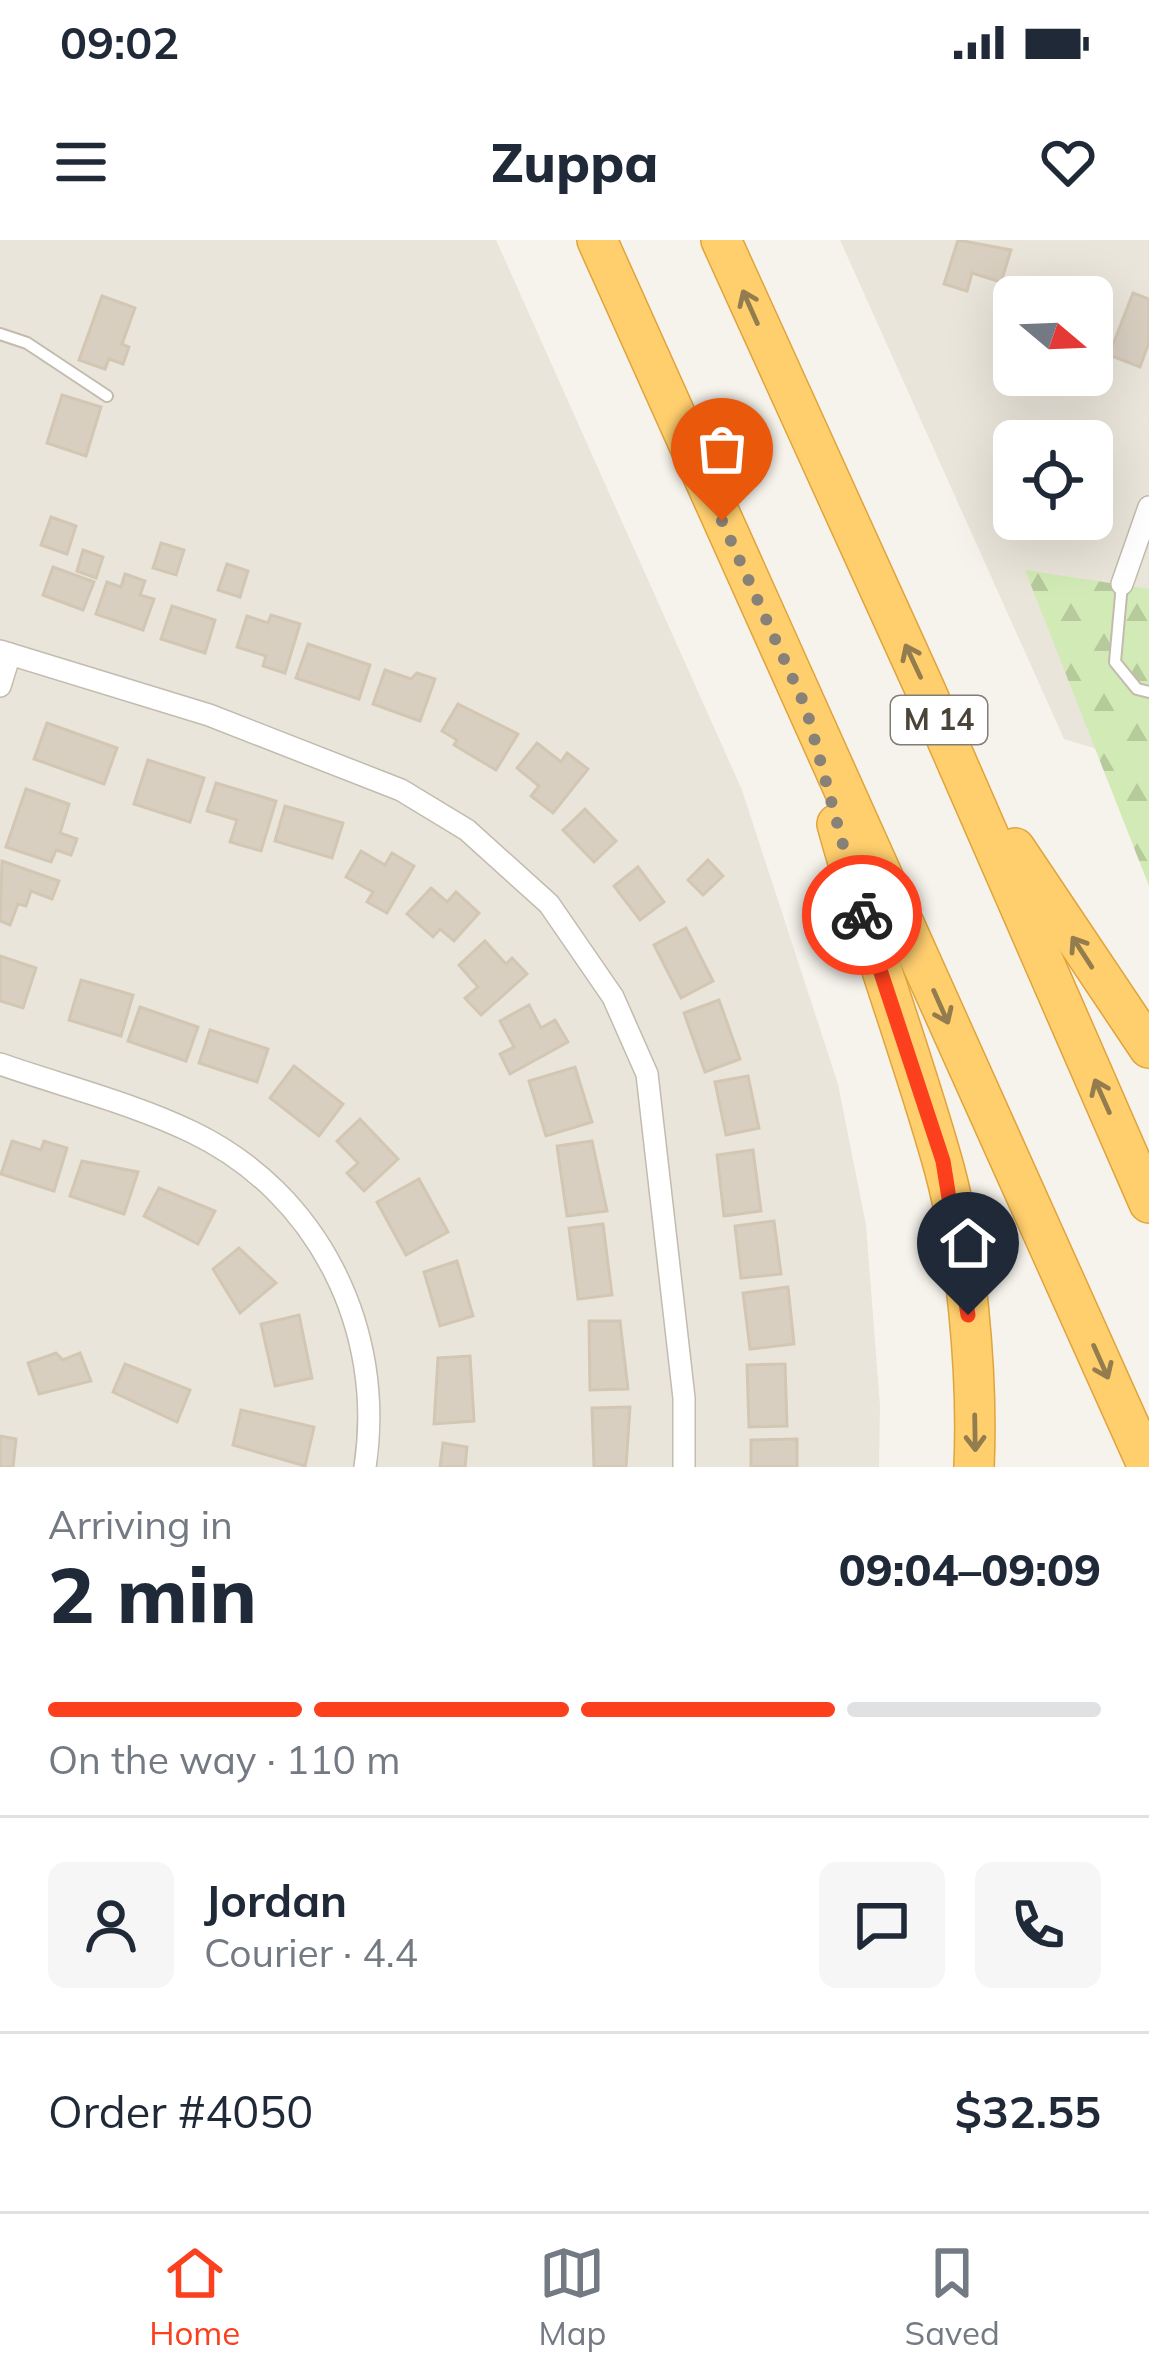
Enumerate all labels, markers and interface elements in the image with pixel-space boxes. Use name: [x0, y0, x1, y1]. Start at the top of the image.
text: 09:02: [60, 14, 179, 70]
text: Zuppa: [491, 128, 658, 196]
icon: menu: [48, 129, 114, 195]
icon: heart: [1035, 129, 1101, 195]
north arrow: [993, 276, 1113, 396]
map controls: [993, 276, 1113, 540]
one-way arrow: [738, 290, 760, 326]
pin: [671, 398, 773, 521]
icon: bag: [689, 416, 755, 482]
button: locate: [993, 420, 1113, 540]
one-way arrow: [900, 644, 922, 680]
road number: M 14: [891, 696, 987, 744]
courier: [802, 855, 922, 975]
icon: bike: [829, 882, 895, 948]
one-way arrow: [1069, 936, 1094, 970]
one-way arrow: [931, 988, 953, 1024]
one-way arrow: [1090, 1079, 1112, 1115]
pin: [917, 1192, 1019, 1315]
icon: home: [935, 1210, 1001, 1276]
one-way arrow: [1091, 1343, 1113, 1379]
one-way arrow: [963, 1413, 986, 1452]
text: Arriving in: [48, 1500, 233, 1549]
text: 09:04–09:09: [839, 1541, 1101, 1597]
text: 2 min: [48, 1545, 257, 1643]
text: On the way · 110 m: [48, 1735, 400, 1784]
button: person: [48, 1862, 174, 1988]
button: chat: [819, 1862, 945, 1988]
button: phone: [975, 1862, 1101, 1988]
text: Jordan: [204, 1872, 347, 1928]
text: Courier · 4.4: [204, 1928, 418, 1977]
text: Order #4050: [48, 2083, 313, 2139]
text: $32.55: [955, 2083, 1101, 2139]
tab: Home: [149, 2240, 240, 2353]
tab: Map: [538, 2240, 606, 2353]
tab: Saved: [905, 2240, 1000, 2353]

